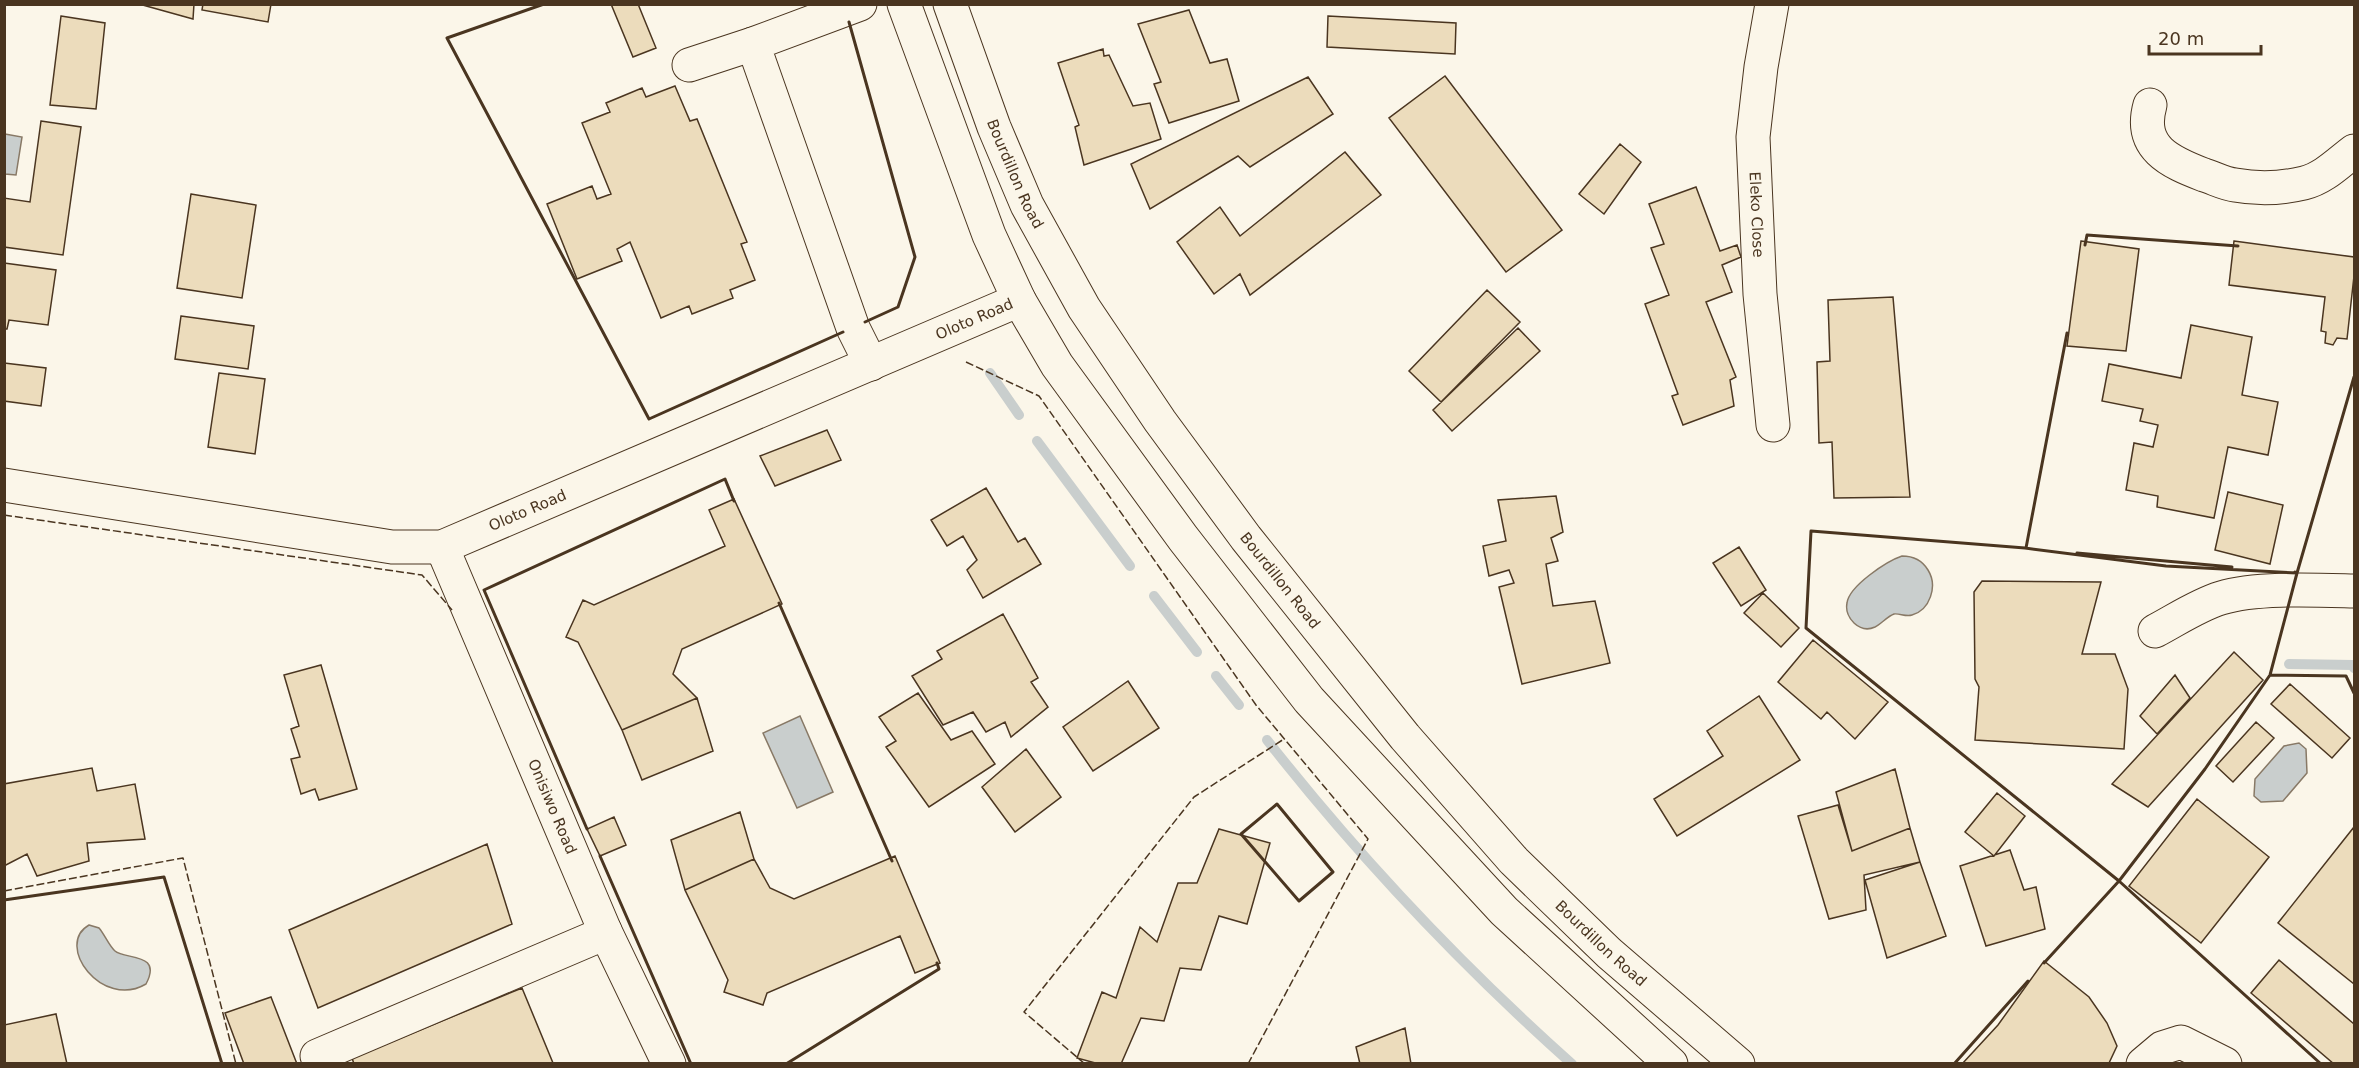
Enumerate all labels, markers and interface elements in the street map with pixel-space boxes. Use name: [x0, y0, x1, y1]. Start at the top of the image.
scale bar: [2149, 18, 2262, 56]
text: 20 m: [2158, 28, 2204, 49]
street label: Bourdillon Road: [983, 117, 1047, 232]
street label: Eleko Close: [1746, 171, 1767, 258]
street label: Oloto Road: [933, 295, 1016, 344]
street label: Oloto Road: [486, 486, 569, 535]
street label: Bourdillon Road: [1236, 529, 1324, 632]
street label: Onisiwo Road: [524, 756, 580, 857]
street label: Bourdillon Road: [1551, 897, 1650, 990]

